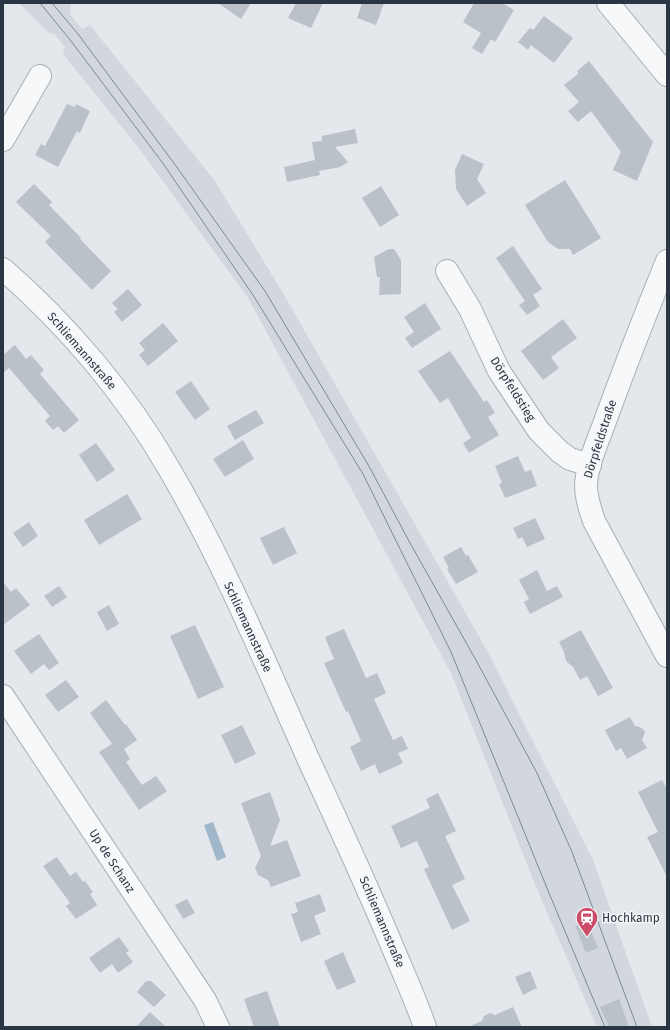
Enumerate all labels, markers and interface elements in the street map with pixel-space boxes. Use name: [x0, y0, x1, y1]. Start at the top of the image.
street label: Schliemannstraße: [45, 309, 119, 393]
street label: Dörpfeldstieg: [488, 354, 539, 425]
street label: Dörpfeldstraße: [581, 398, 619, 480]
street label: Schliemannstraße: [221, 580, 275, 674]
street label: Up de Schanz: [86, 826, 138, 896]
street label: Schliemannstraße: [356, 874, 408, 970]
station icon: Hochkamp: [574, 905, 600, 938]
place label: Hochkamp: [602, 911, 660, 925]

